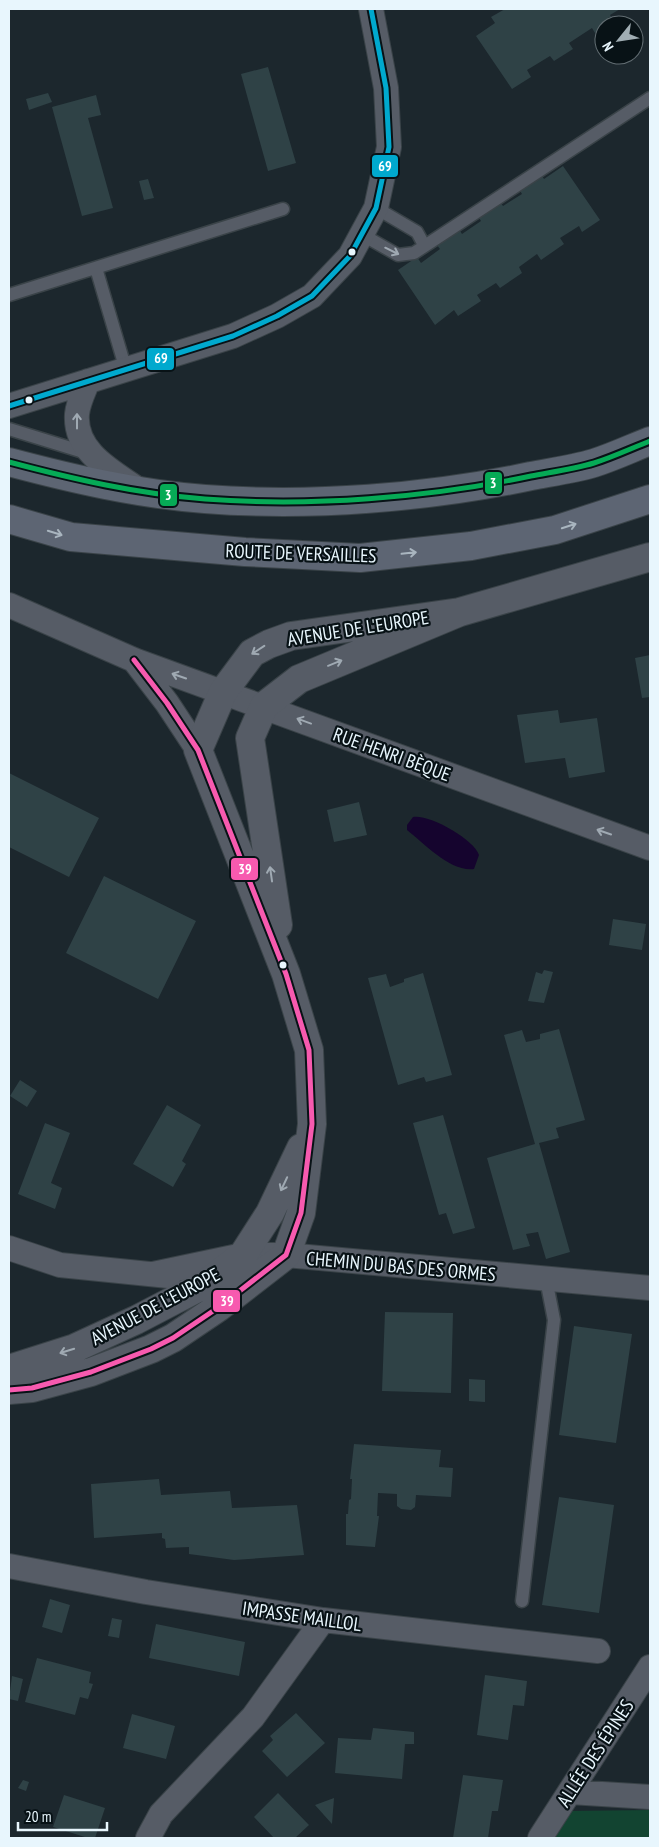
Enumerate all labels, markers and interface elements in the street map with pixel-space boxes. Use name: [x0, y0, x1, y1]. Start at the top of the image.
north arrow: [594, 15, 644, 65]
text: N: [598, 39, 617, 54]
line badge: 69: [371, 154, 399, 178]
text: 69: [378, 157, 392, 175]
unlabelled marker: [347, 247, 357, 257]
one-way arrow: [385, 247, 400, 257]
line badge: 69: [146, 347, 175, 371]
text: 69: [154, 349, 168, 367]
unlabelled marker: [24, 395, 34, 405]
one-way arrow: [72, 413, 82, 429]
line badge: 3: [484, 471, 503, 495]
text: 3: [490, 474, 496, 492]
line badge: 3: [159, 483, 178, 507]
text: 3: [165, 486, 171, 504]
one-way arrow: [560, 521, 576, 530]
one-way arrow: [47, 528, 63, 538]
street label: ROUTE DE VERSAILLES: [225, 538, 377, 568]
one-way arrow: [400, 548, 416, 558]
street label: AVENUE DE L'EUROPE: [286, 605, 430, 651]
one-way arrow: [251, 645, 265, 656]
one-way arrow: [327, 658, 342, 668]
one-way arrow: [171, 671, 187, 680]
one-way arrow: [297, 716, 312, 725]
street label: RUE HENRI BÈQUE: [330, 722, 454, 786]
one-way arrow: [597, 827, 613, 836]
line badge: 39: [230, 857, 259, 881]
text: 39: [238, 860, 252, 878]
one-way arrow: [265, 866, 275, 882]
unlabelled marker: [278, 960, 288, 970]
one-way arrow: [279, 1176, 288, 1191]
street label: CHEMIN DU BAS DES ORMES: [305, 1246, 497, 1286]
street label: AVENUE DE L'EUROPE: [86, 1262, 224, 1350]
line badge: 39: [212, 1289, 241, 1313]
text: 39: [220, 1292, 234, 1310]
one-way arrow: [60, 1346, 76, 1356]
street label: IMPASSE MAILLOL: [241, 1596, 363, 1636]
street label: ALLÉE DES ÉPINES: [551, 1695, 639, 1811]
scale bar: [18, 1800, 106, 1832]
text: 20 m: [25, 1807, 51, 1826]

